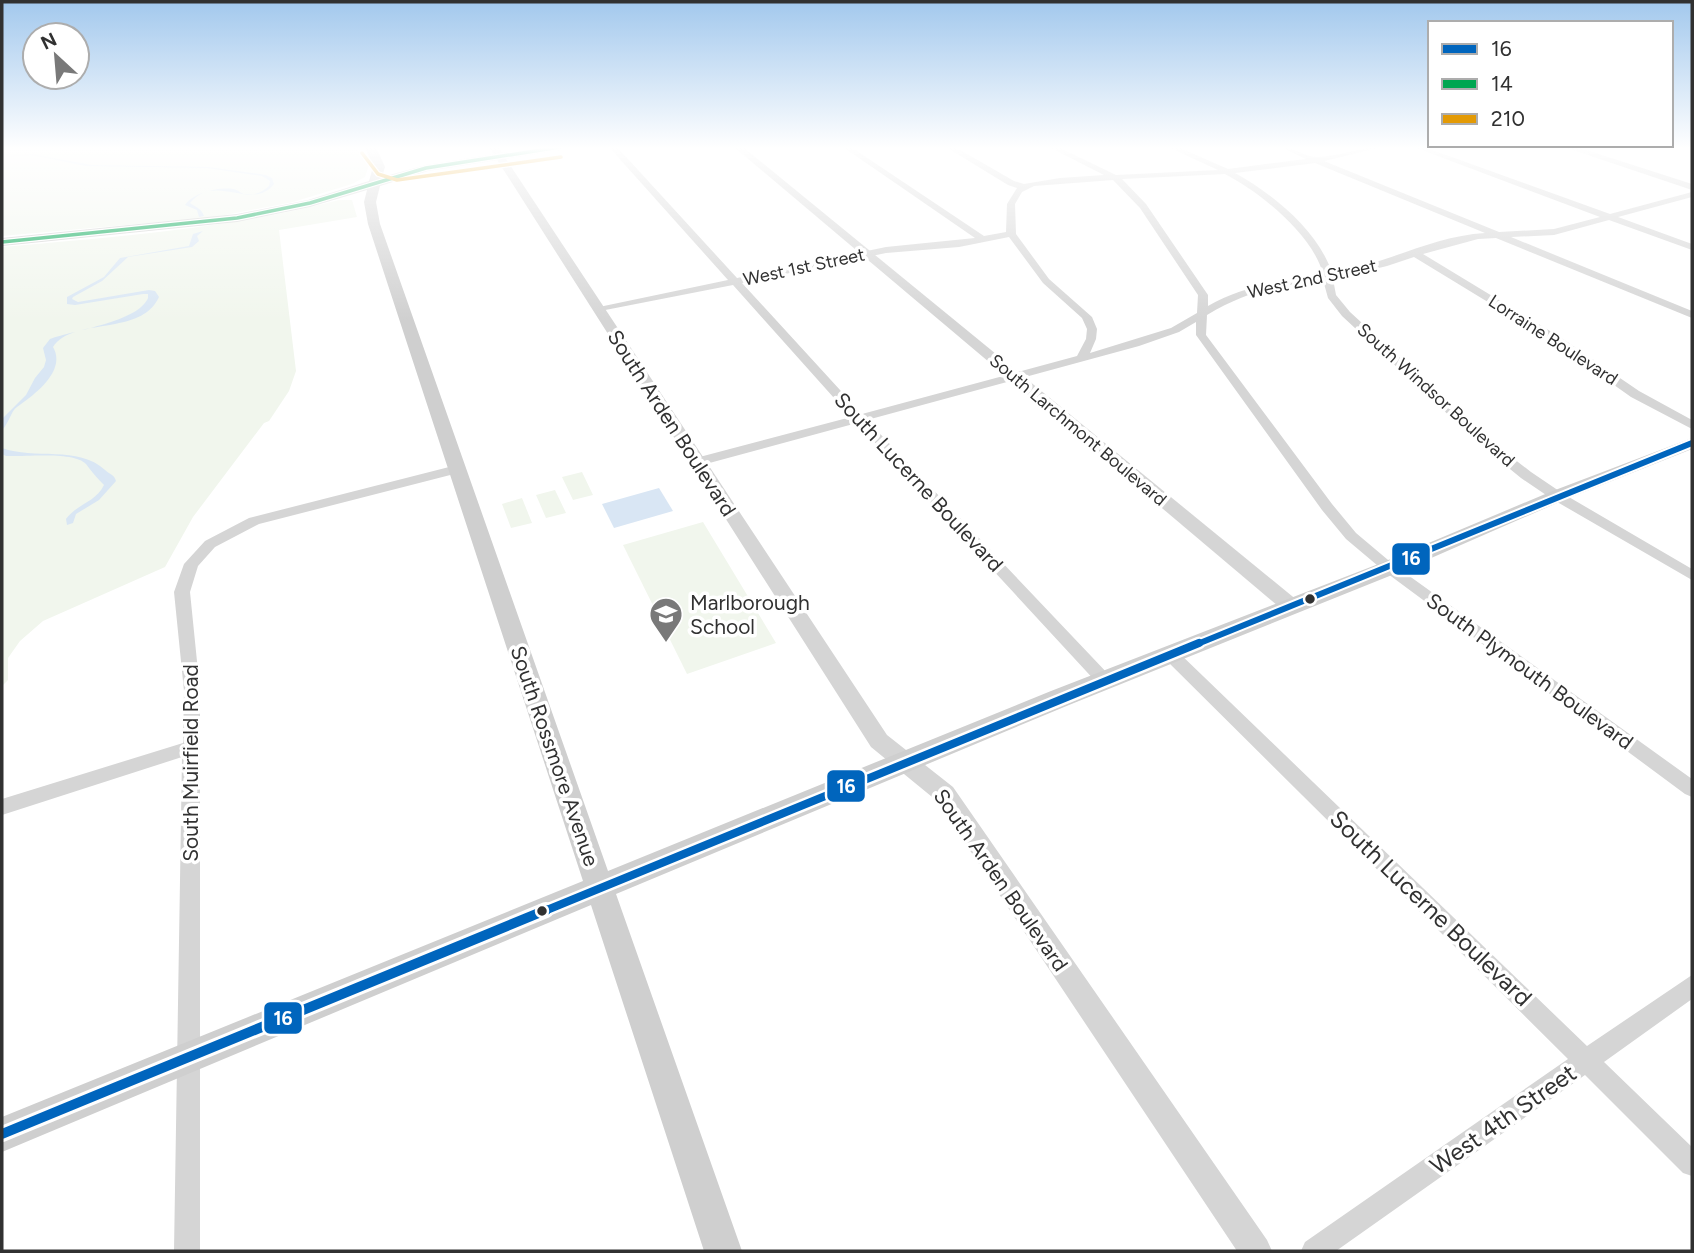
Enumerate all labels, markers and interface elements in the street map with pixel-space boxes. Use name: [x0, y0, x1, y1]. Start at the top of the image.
north arrow: [21, 21, 91, 91]
legend: [1428, 21, 1673, 147]
text: N: [37, 28, 60, 55]
text: 16: [1491, 36, 1512, 61]
text: 14: [1491, 71, 1513, 96]
text: 210: [1491, 106, 1525, 131]
street label: West 1st Street: [741, 243, 867, 291]
street label: West 2nd Street: [1245, 255, 1379, 303]
street label: Lorraine Boulevard: [1484, 290, 1622, 390]
street label: South Windsor Boulevard: [1353, 318, 1519, 472]
street label: South Arden Boulevard: [602, 325, 742, 521]
street label: South Larchmont Boulevard: [985, 349, 1171, 511]
street label: South Lucerne Boulevard: [829, 387, 1009, 577]
line badge: 16: [1391, 542, 1431, 576]
text: 16: [1401, 547, 1421, 570]
street label: South Plymouth Boulevard: [1422, 588, 1638, 754]
place label: Marlborough School: [690, 590, 810, 639]
unlabelled marker: [1303, 592, 1317, 606]
school or university icon: Marlborough School: [647, 595, 685, 644]
street label: South Rossmore Avenue: [506, 643, 604, 869]
street label: South Muirfield Road: [178, 664, 203, 862]
line badge: 16: [826, 769, 866, 803]
text: 16: [836, 775, 856, 798]
street label: South Arden Boulevard: [929, 784, 1073, 976]
street label: South Lucerne Boulevard: [1324, 804, 1538, 1012]
unlabelled marker: [535, 904, 549, 918]
line badge: 16: [263, 1001, 303, 1035]
text: 16: [273, 1007, 293, 1030]
street label: West 4th Street: [1424, 1058, 1582, 1180]

